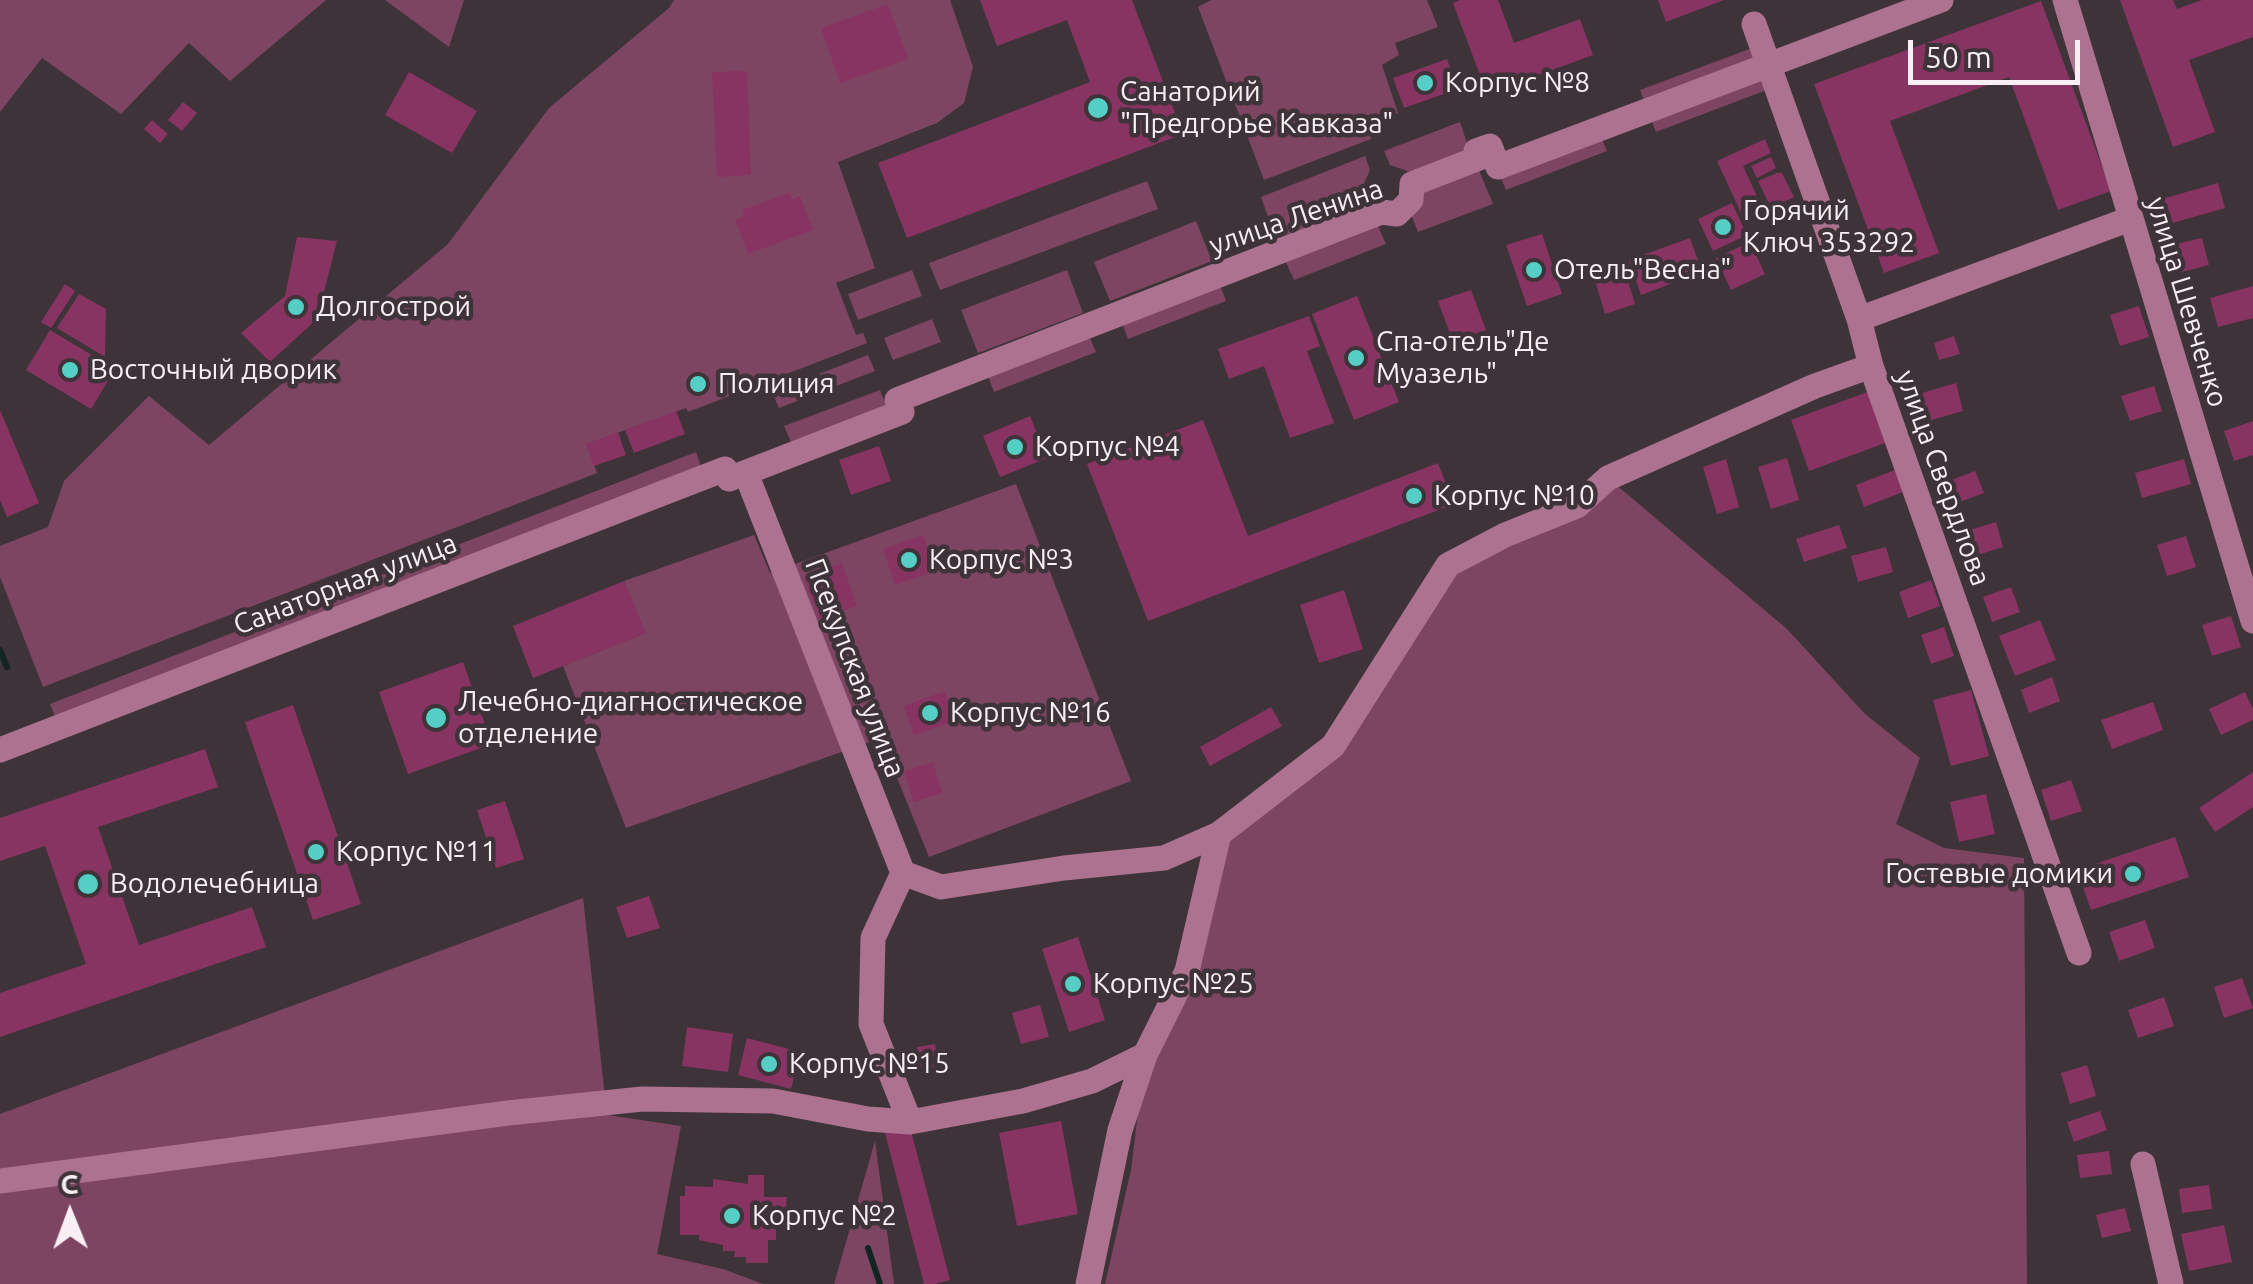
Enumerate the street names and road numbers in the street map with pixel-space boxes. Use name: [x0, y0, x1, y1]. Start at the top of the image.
street label: улица Ленина: [1205, 172, 1387, 262]
street label: улица Шевченко: [2139, 193, 2235, 411]
street label: улица Свердлова: [1888, 366, 1998, 590]
street label: Санаторная улица: [229, 526, 461, 642]
street label: Псекупская улица: [798, 554, 912, 782]

